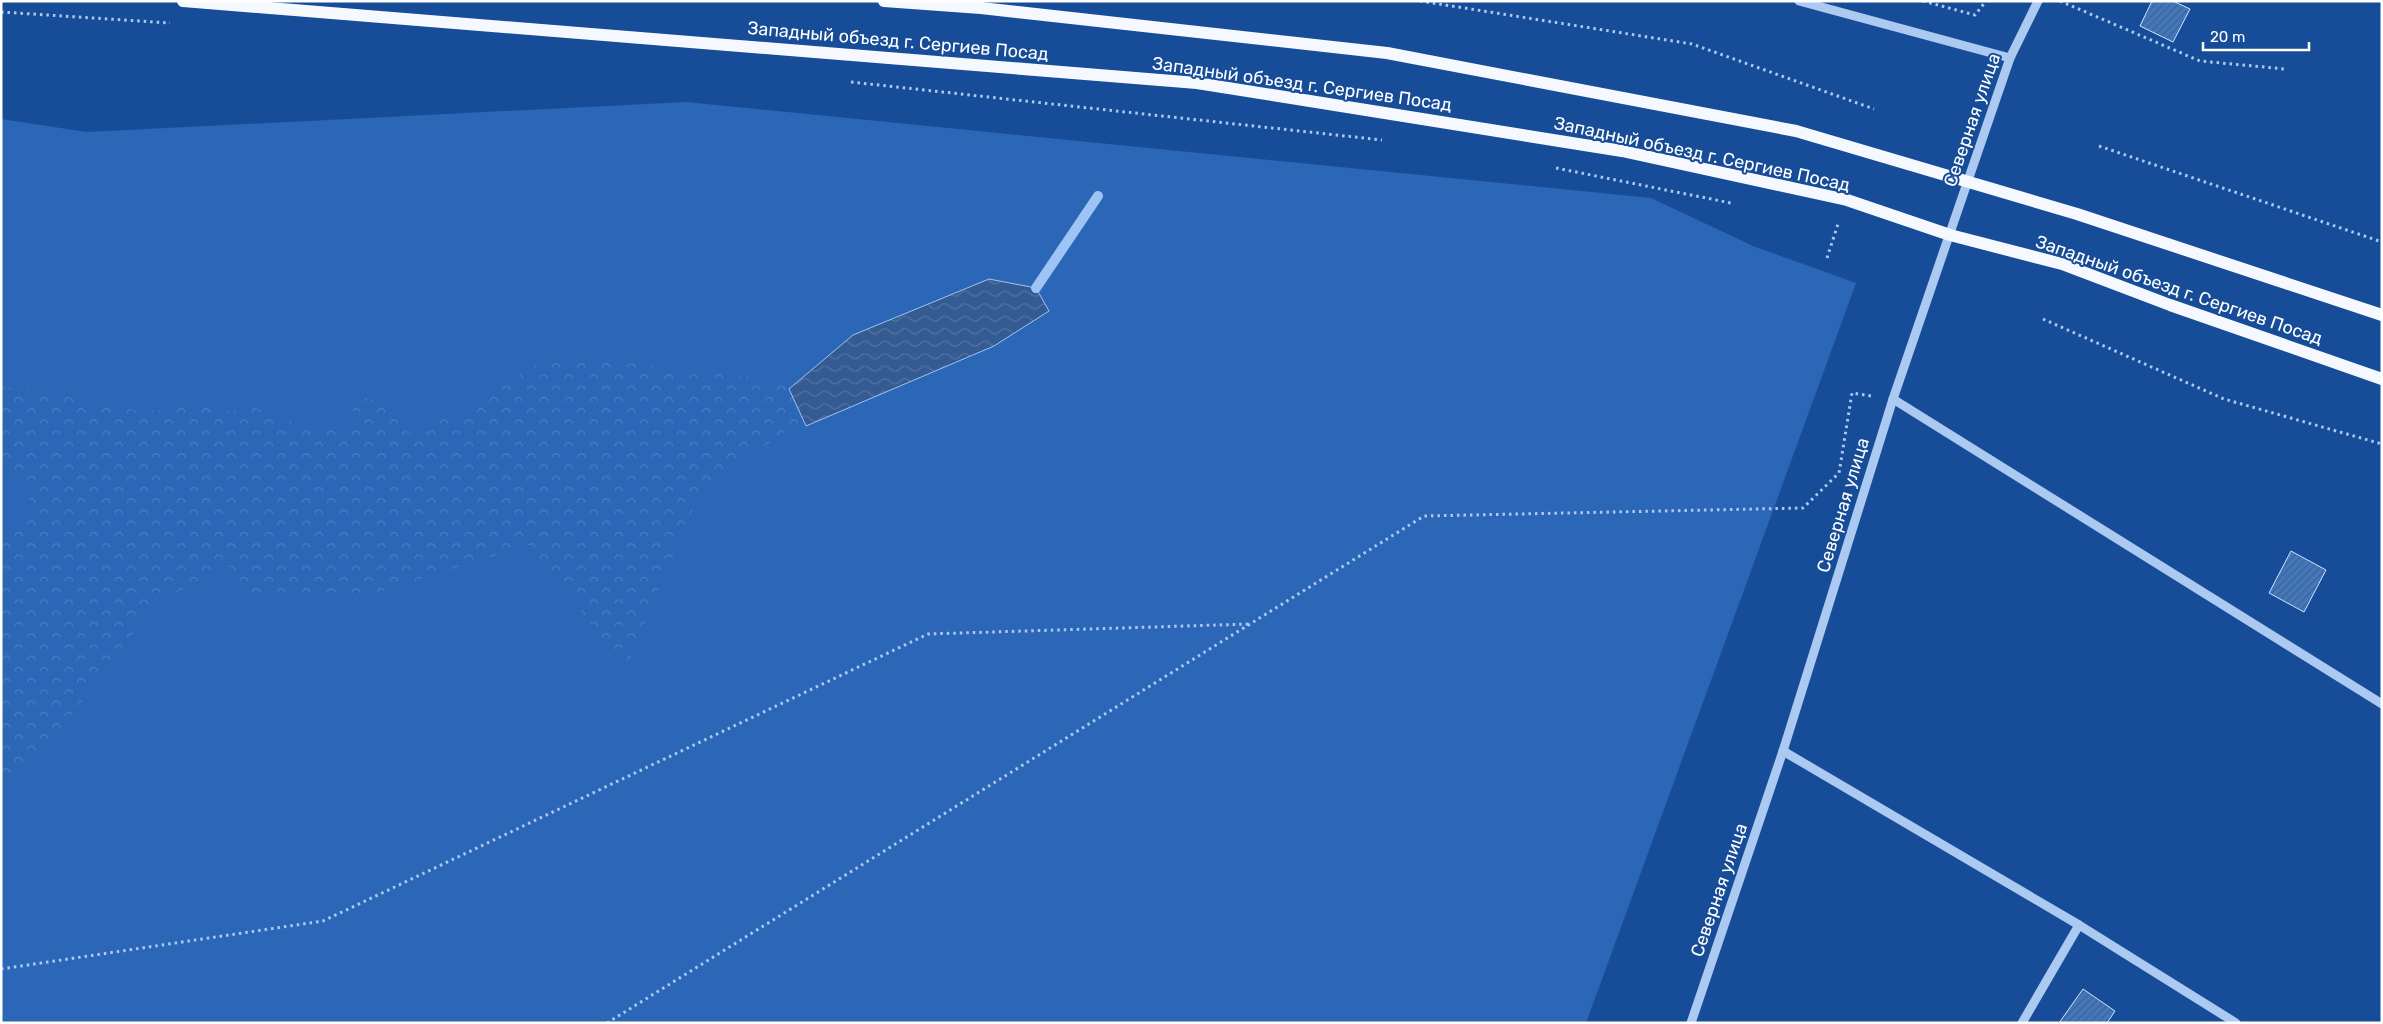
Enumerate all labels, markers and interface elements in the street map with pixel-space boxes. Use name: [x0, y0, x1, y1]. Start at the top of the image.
street label: Западный объезд г. Сергиев Посад: [746, 17, 1050, 65]
scale bar: [2203, 20, 2309, 52]
text: 20 m: [2210, 28, 2245, 46]
street label: Северная улица: [1939, 50, 2005, 190]
street label: Западный объезд г. Сергиев Посад: [1151, 52, 1453, 116]
street label: Западный объезд г. Сергиев Посад: [1552, 112, 1852, 196]
street label: Западный объезд г. Сергиев Посад: [2032, 230, 2326, 350]
street label: Северная улица: [1812, 435, 1874, 575]
street label: Северная улица: [1686, 820, 1752, 960]

